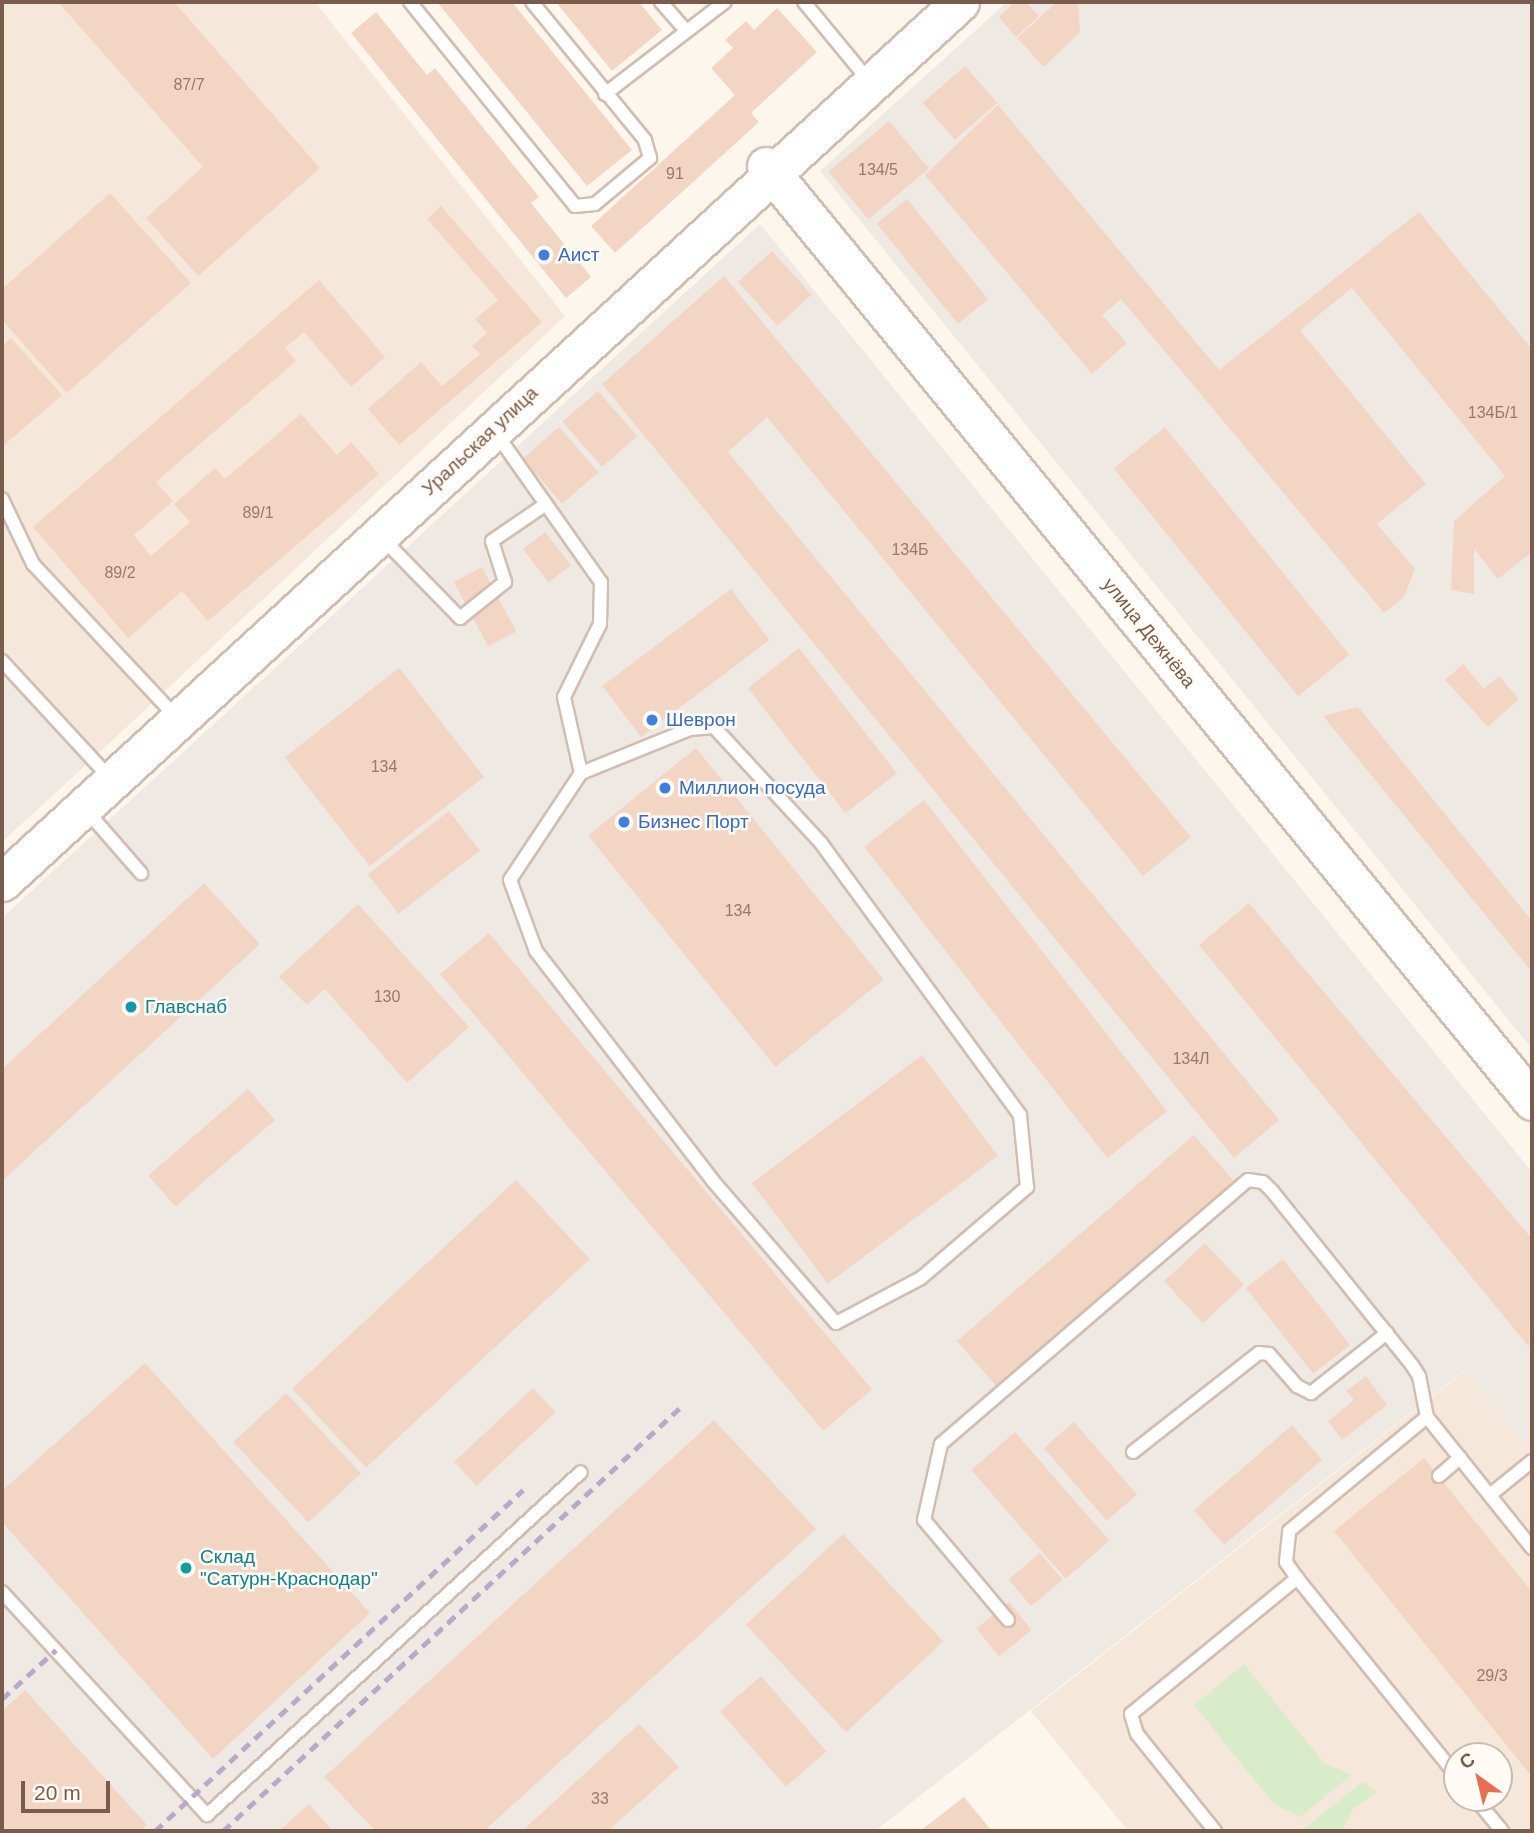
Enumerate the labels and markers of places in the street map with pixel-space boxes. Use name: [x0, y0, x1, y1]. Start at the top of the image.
place label: Аист: [558, 244, 599, 266]
marker: Аист: [536, 247, 552, 263]
place label: Шеврон: [666, 709, 736, 731]
marker: Шеврон: [644, 712, 660, 728]
place label: Миллион посуда: [679, 777, 825, 799]
marker: Миллион посуда: [657, 780, 673, 796]
place label: Бизнес Порт: [638, 811, 749, 833]
marker: Бизнес Порт: [616, 814, 632, 830]
place label: Главснаб: [145, 996, 227, 1018]
marker: Главснаб: [123, 999, 139, 1015]
place label: Склад "Сатурн-Краснодар": [200, 1546, 378, 1590]
marker: Склад "Сатурн-Краснодар": [178, 1560, 194, 1576]

